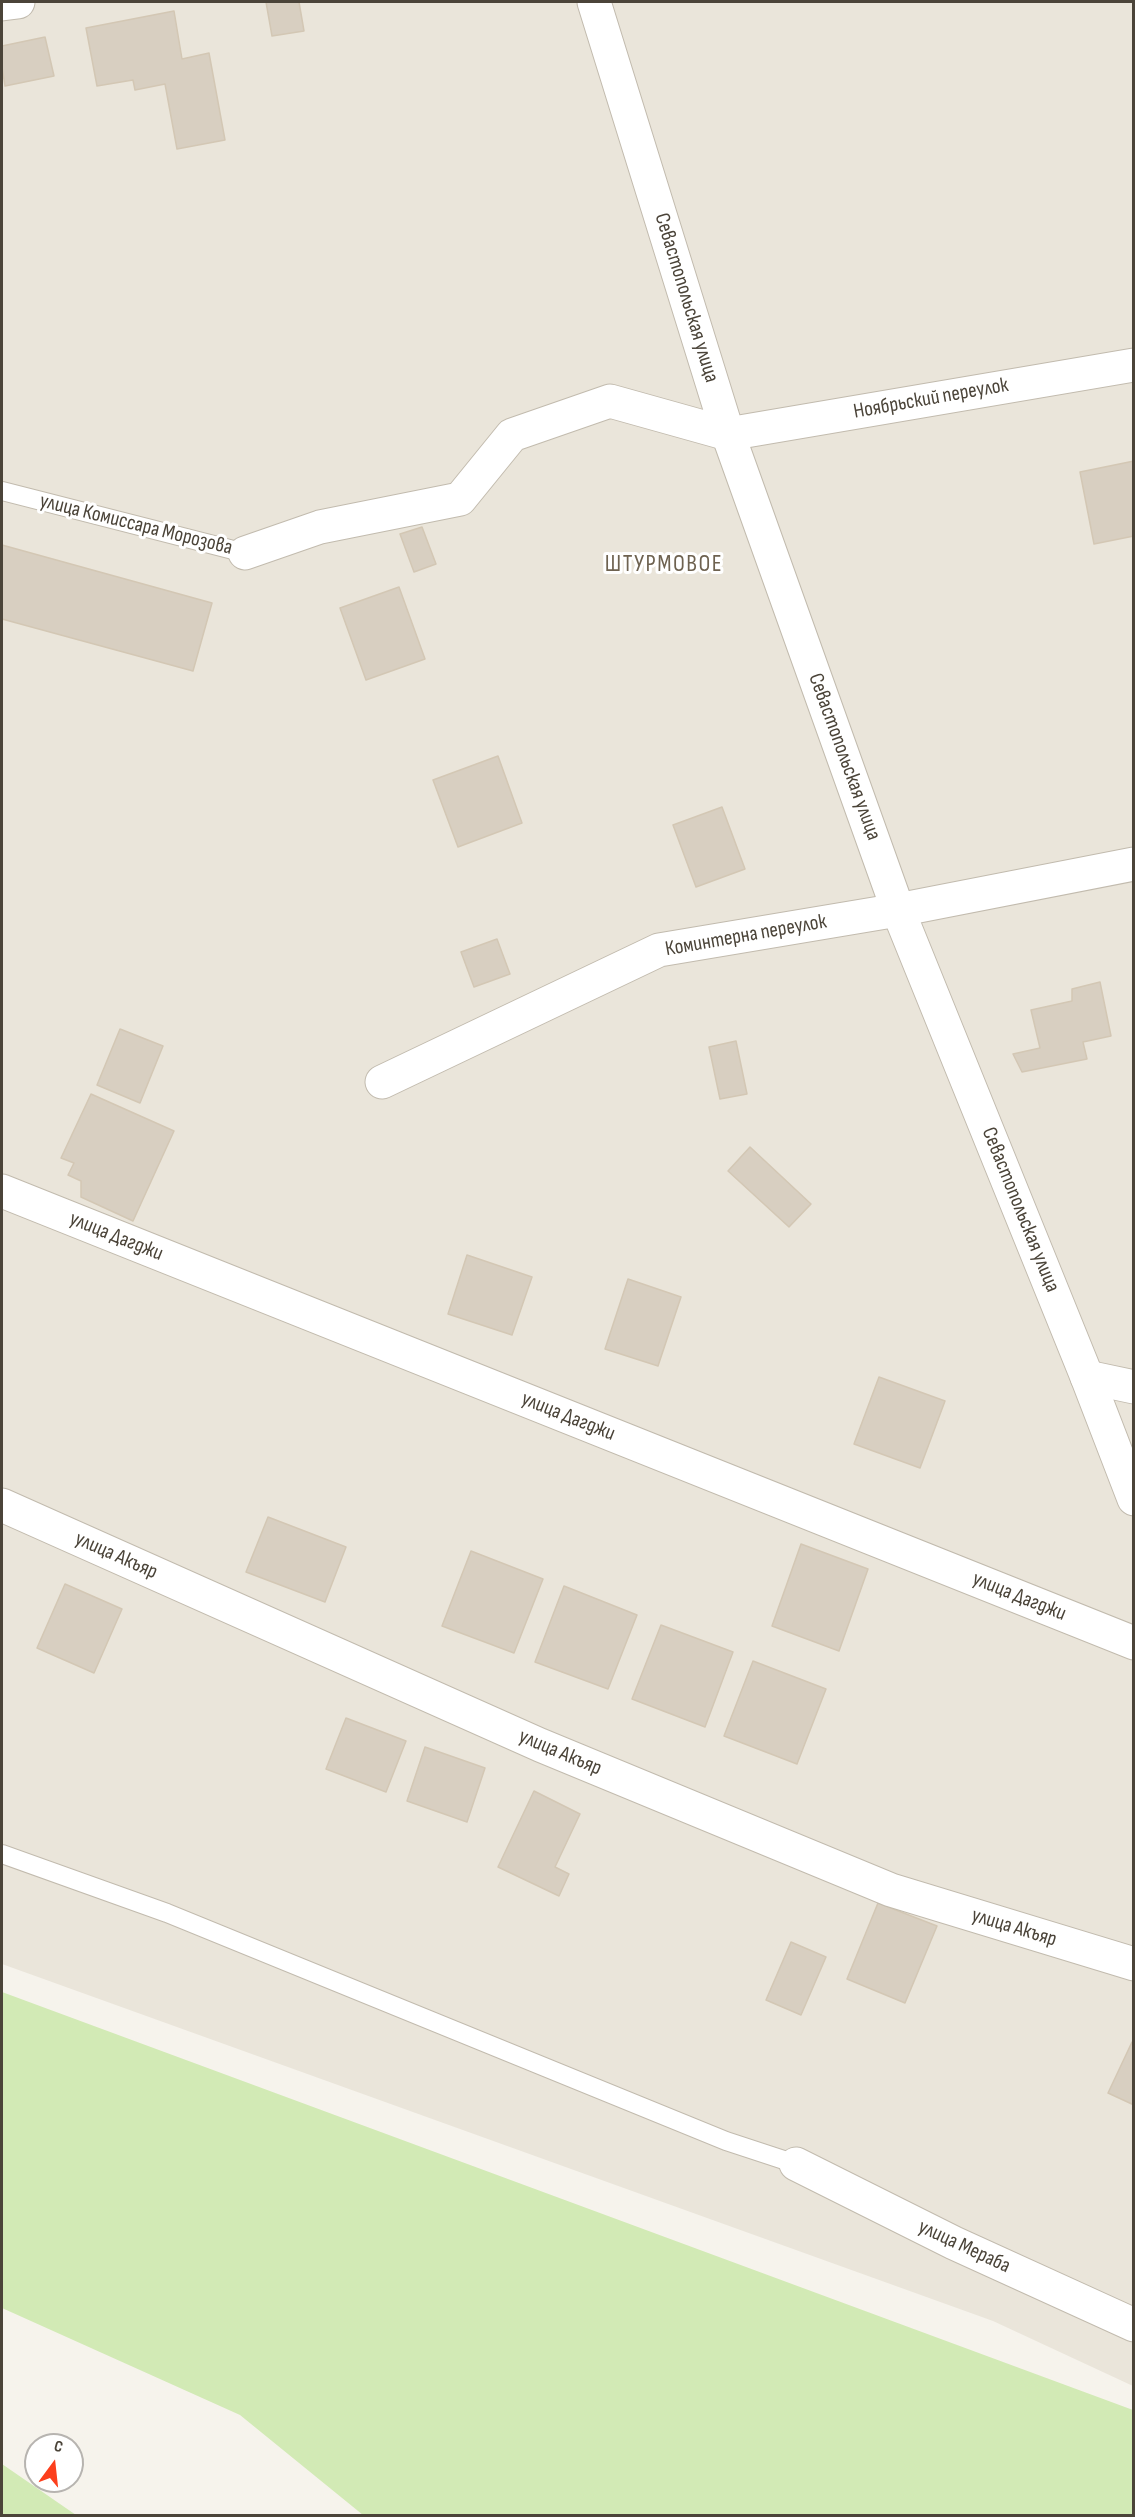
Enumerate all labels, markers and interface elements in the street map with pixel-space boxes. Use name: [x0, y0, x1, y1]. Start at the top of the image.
street label: Севастопольская улица: [648, 210, 724, 386]
street label: Ноябрьский переулок: [852, 373, 1010, 425]
street label: улица Комиссара Морозова: [37, 489, 235, 561]
district label: ШТУРМОВОЕ: [605, 551, 723, 579]
street label: Севастопольская улица: [802, 670, 886, 844]
street label: Коминтерна переулок: [663, 909, 829, 963]
street label: Севастопольская улица: [975, 1124, 1065, 1296]
street label: улица Дагджи: [65, 1207, 167, 1267]
street label: улица Дагджи: [517, 1387, 619, 1447]
street label: улица Акъяр: [71, 1527, 161, 1585]
street label: улица Дагджи: [968, 1567, 1070, 1627]
street label: улица Акъяр: [515, 1724, 605, 1782]
street label: улица Акъяр: [968, 1903, 1060, 1953]
street label: улица Мераба: [914, 2215, 1014, 2279]
north arrow: [24, 2433, 84, 2493]
text: С: [52, 2437, 65, 2457]

